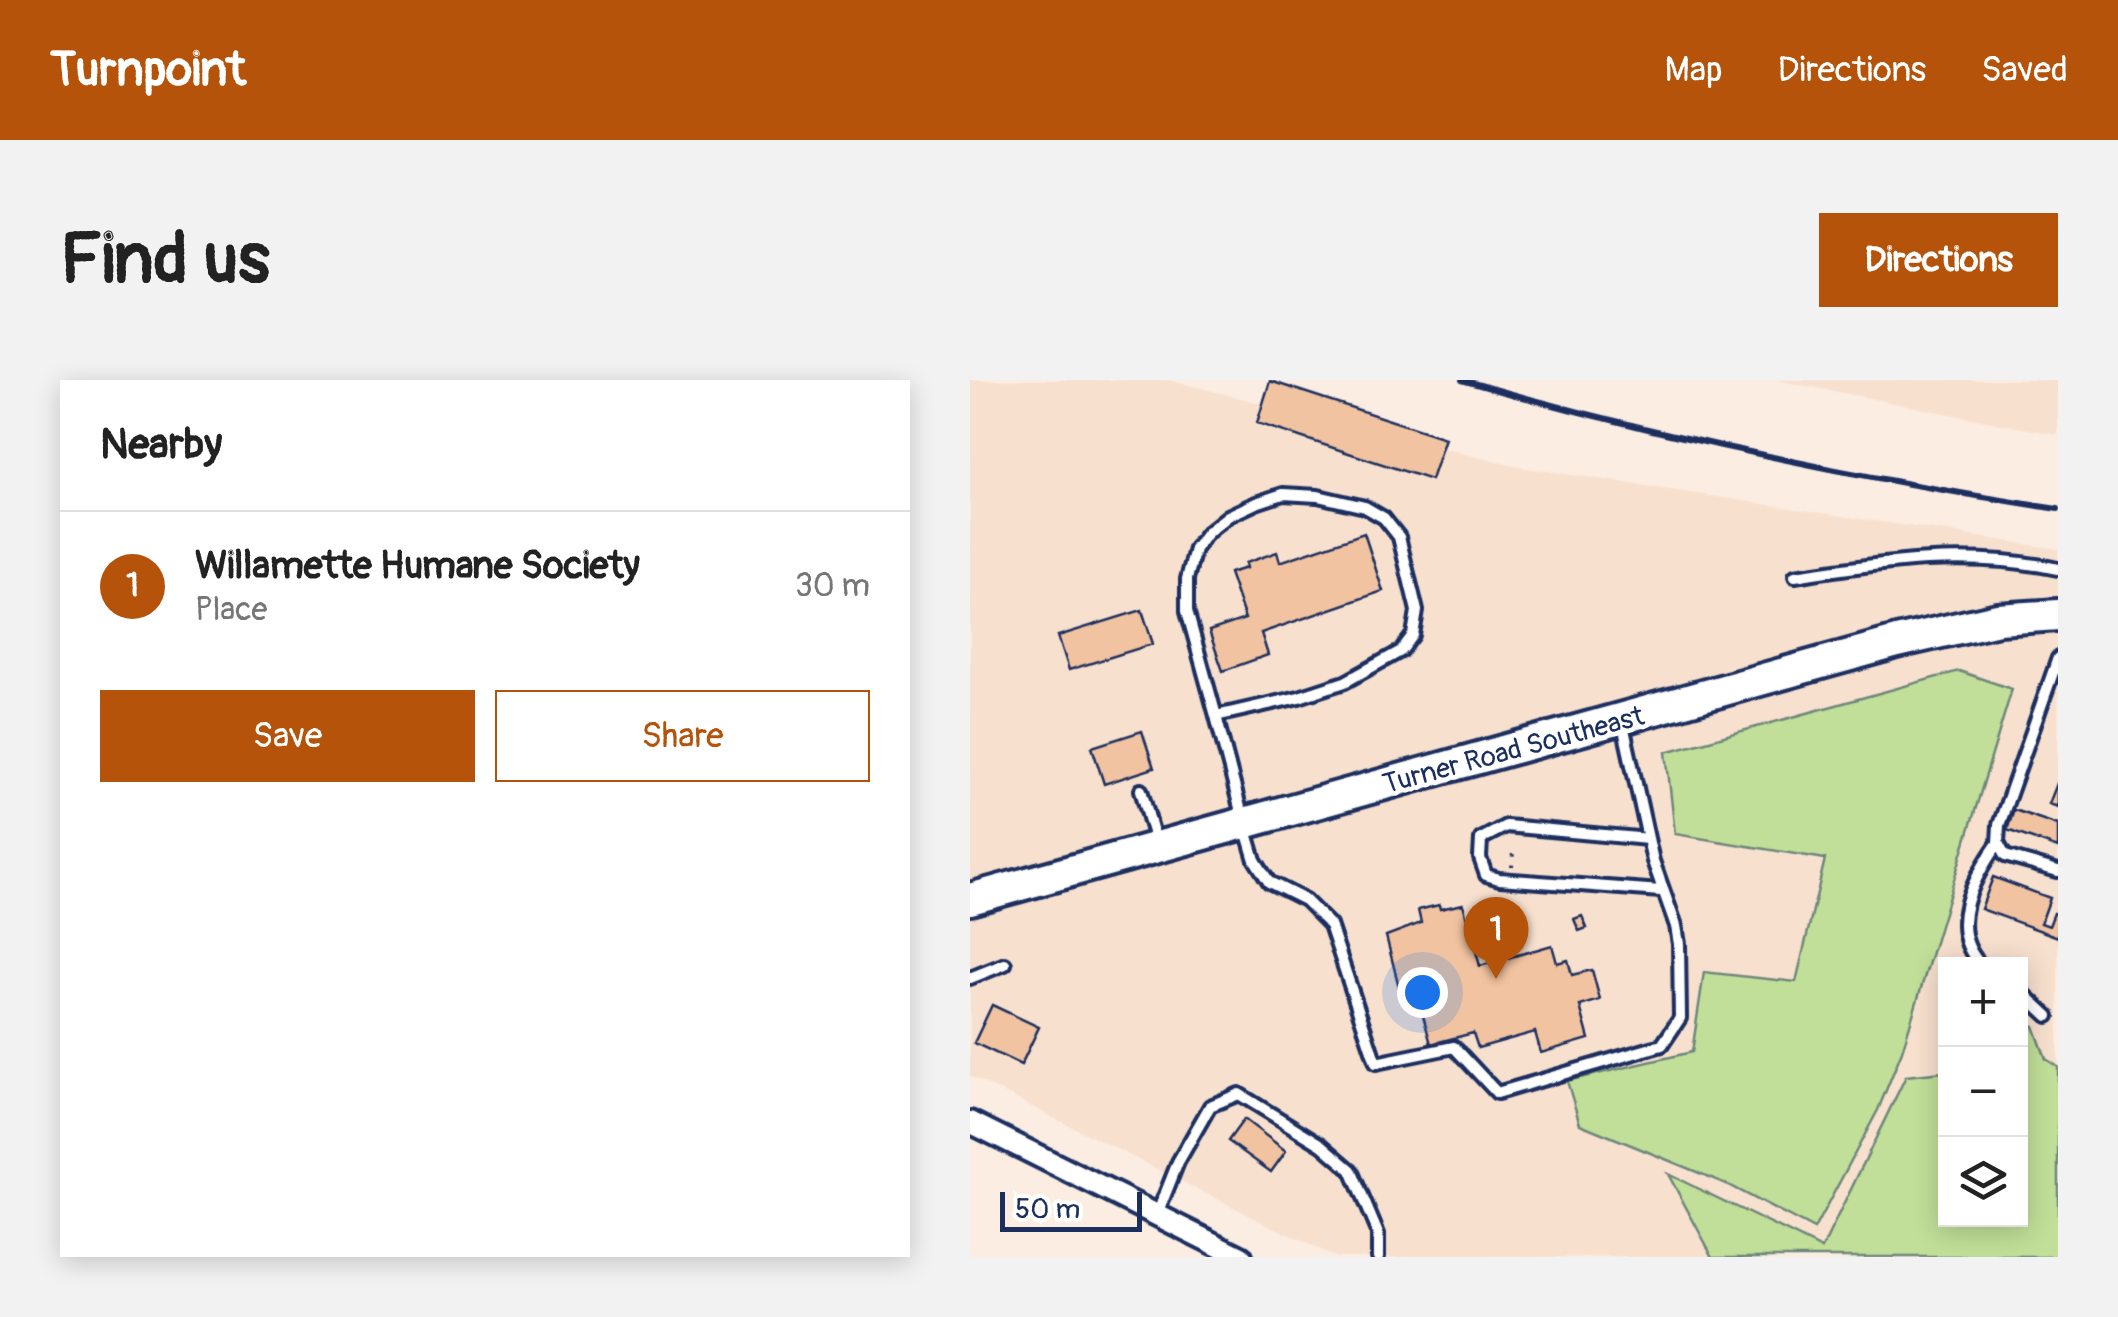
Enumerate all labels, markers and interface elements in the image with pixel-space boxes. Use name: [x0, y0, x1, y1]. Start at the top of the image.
text: Turnpoint: [50, 40, 246, 100]
text: Map: [1665, 48, 1723, 92]
text: Directions: [1778, 48, 1926, 92]
text: Saved: [1981, 48, 2068, 92]
button: Directions: [1819, 213, 2058, 307]
text: Find us: [60, 216, 270, 304]
text: Nearby: [100, 419, 222, 471]
text: Willamette Humane Society: [195, 542, 640, 590]
text: 1: [126, 566, 139, 606]
text: 30 m: [795, 566, 870, 606]
text: Place: [195, 590, 267, 630]
button: Save: [100, 690, 475, 782]
button: Share: [495, 690, 870, 782]
street label: Turner Road Southeast: [1379, 699, 1649, 802]
pin: 1: [1464, 896, 1528, 979]
map controls: [1938, 957, 2028, 1227]
button: +: [1938, 957, 2028, 1047]
your location: [1397, 967, 1448, 1018]
button: −: [1938, 1047, 2028, 1137]
button: layers: [1938, 1137, 2028, 1227]
scale bar: [1000, 1187, 1142, 1231]
text: 50 m: [1015, 1192, 1080, 1227]

